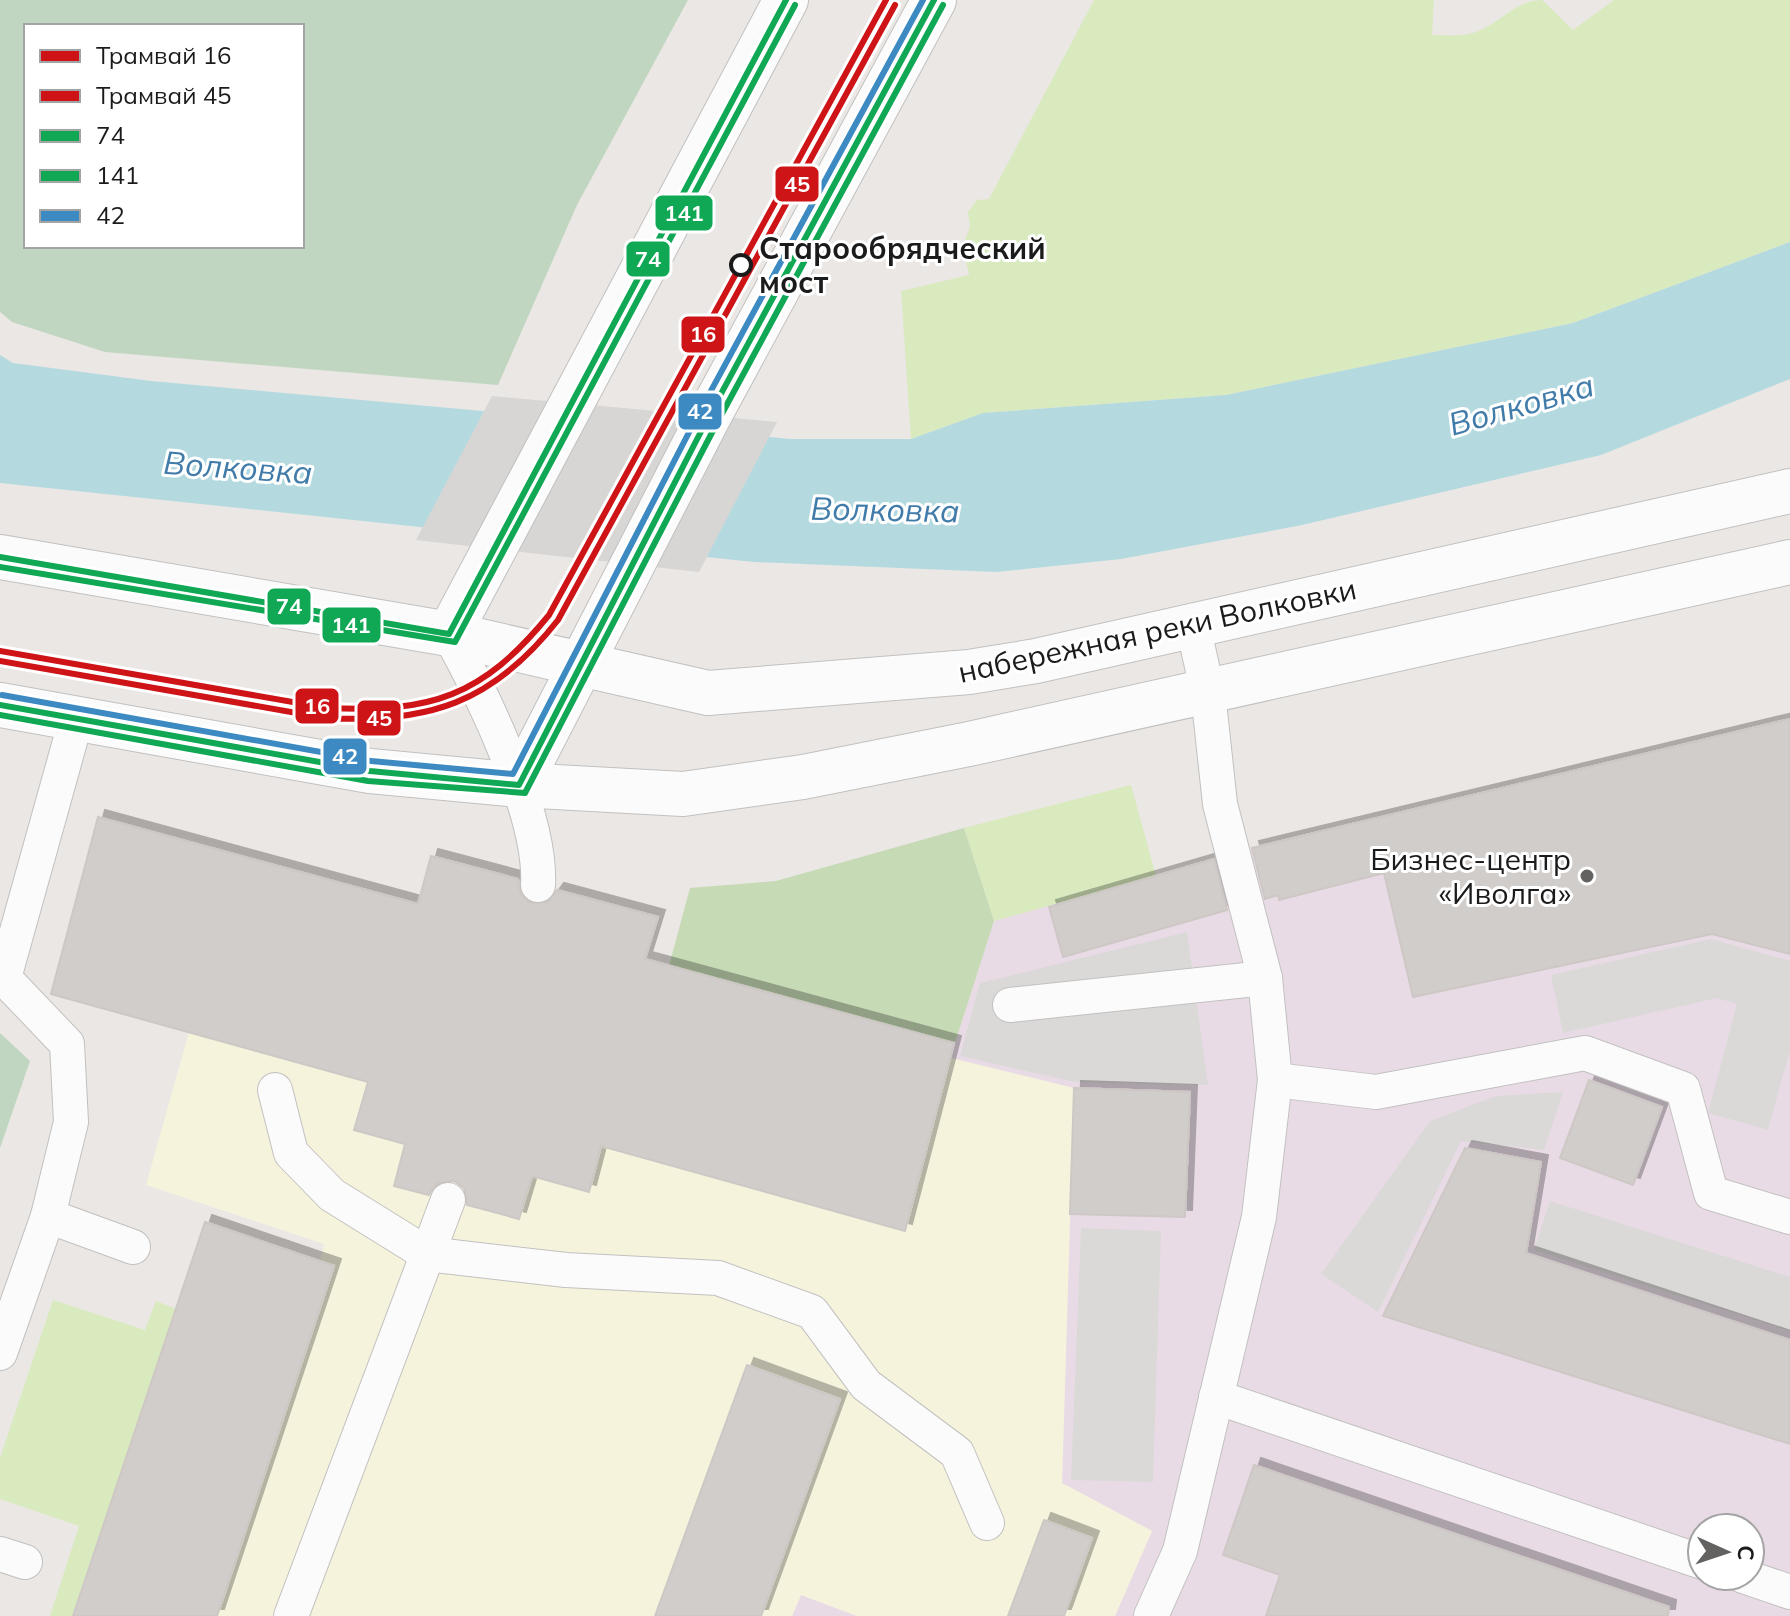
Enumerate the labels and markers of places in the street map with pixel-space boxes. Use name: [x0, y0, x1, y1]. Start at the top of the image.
place label: Старообрядческий мост: [759, 229, 1046, 301]
marker: Старообрядческий мост: [730, 254, 752, 276]
place label: Бизнес-центр «Иволга»: [1370, 840, 1571, 912]
marker: Бизнес-центр «Иволга»: [1578, 867, 1596, 885]

